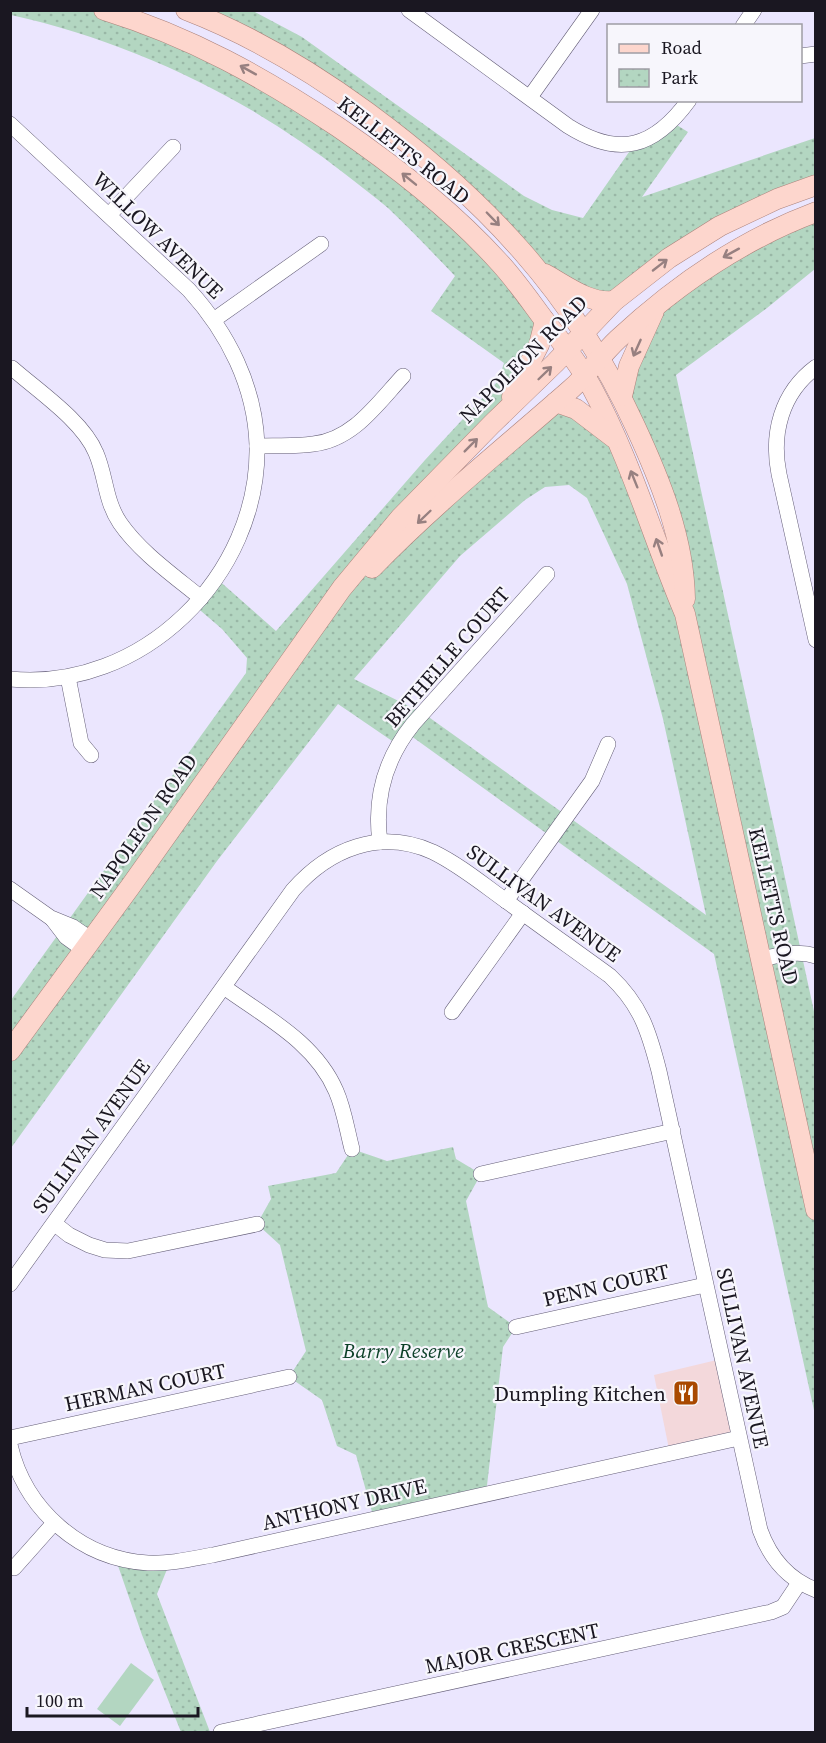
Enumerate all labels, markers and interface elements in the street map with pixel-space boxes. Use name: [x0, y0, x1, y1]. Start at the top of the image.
legend: [607, 24, 802, 102]
text: Road: [661, 35, 702, 60]
one-way arrow: [240, 64, 257, 76]
text: Park: [661, 65, 698, 90]
street label: KELLETTS ROAD: [332, 89, 476, 211]
street label: WILLOW AVENUE: [86, 165, 230, 305]
one-way arrow: [402, 173, 418, 186]
one-way arrow: [485, 211, 500, 226]
one-way arrow: [723, 247, 740, 259]
one-way arrow: [652, 259, 668, 272]
street label: NAPOLEON ROAD: [452, 288, 594, 430]
one-way arrow: [631, 339, 643, 357]
one-way arrow: [538, 365, 553, 380]
one-way arrow: [464, 438, 478, 453]
one-way arrow: [628, 470, 639, 489]
one-way arrow: [417, 510, 432, 524]
one-way arrow: [653, 538, 664, 557]
street label: BETHELLE COURT: [378, 580, 516, 733]
street label: NAPOLEON ROAD: [82, 748, 204, 904]
street label: KELLETTS ROAD: [742, 824, 806, 988]
street label: SULLIVAN AVENUE: [461, 837, 627, 969]
street label: SULLIVAN AVENUE: [25, 1053, 157, 1219]
street label: PENN COURT: [540, 1256, 672, 1314]
street label: SULLIVAN AVENUE: [710, 1265, 776, 1451]
park label: Barry Reserve: [342, 1336, 464, 1365]
street label: HERMAN COURT: [62, 1356, 229, 1418]
restaurant icon: Dumpling Kitchen: [671, 1378, 701, 1408]
place label: Dumpling Kitchen: [494, 1379, 666, 1408]
street label: ANTHONY DRIVE: [259, 1471, 429, 1537]
street label: MAJOR CRESCENT: [422, 1615, 602, 1681]
scale bar: [27, 1680, 198, 1718]
text: 100 m: [36, 1688, 83, 1713]

